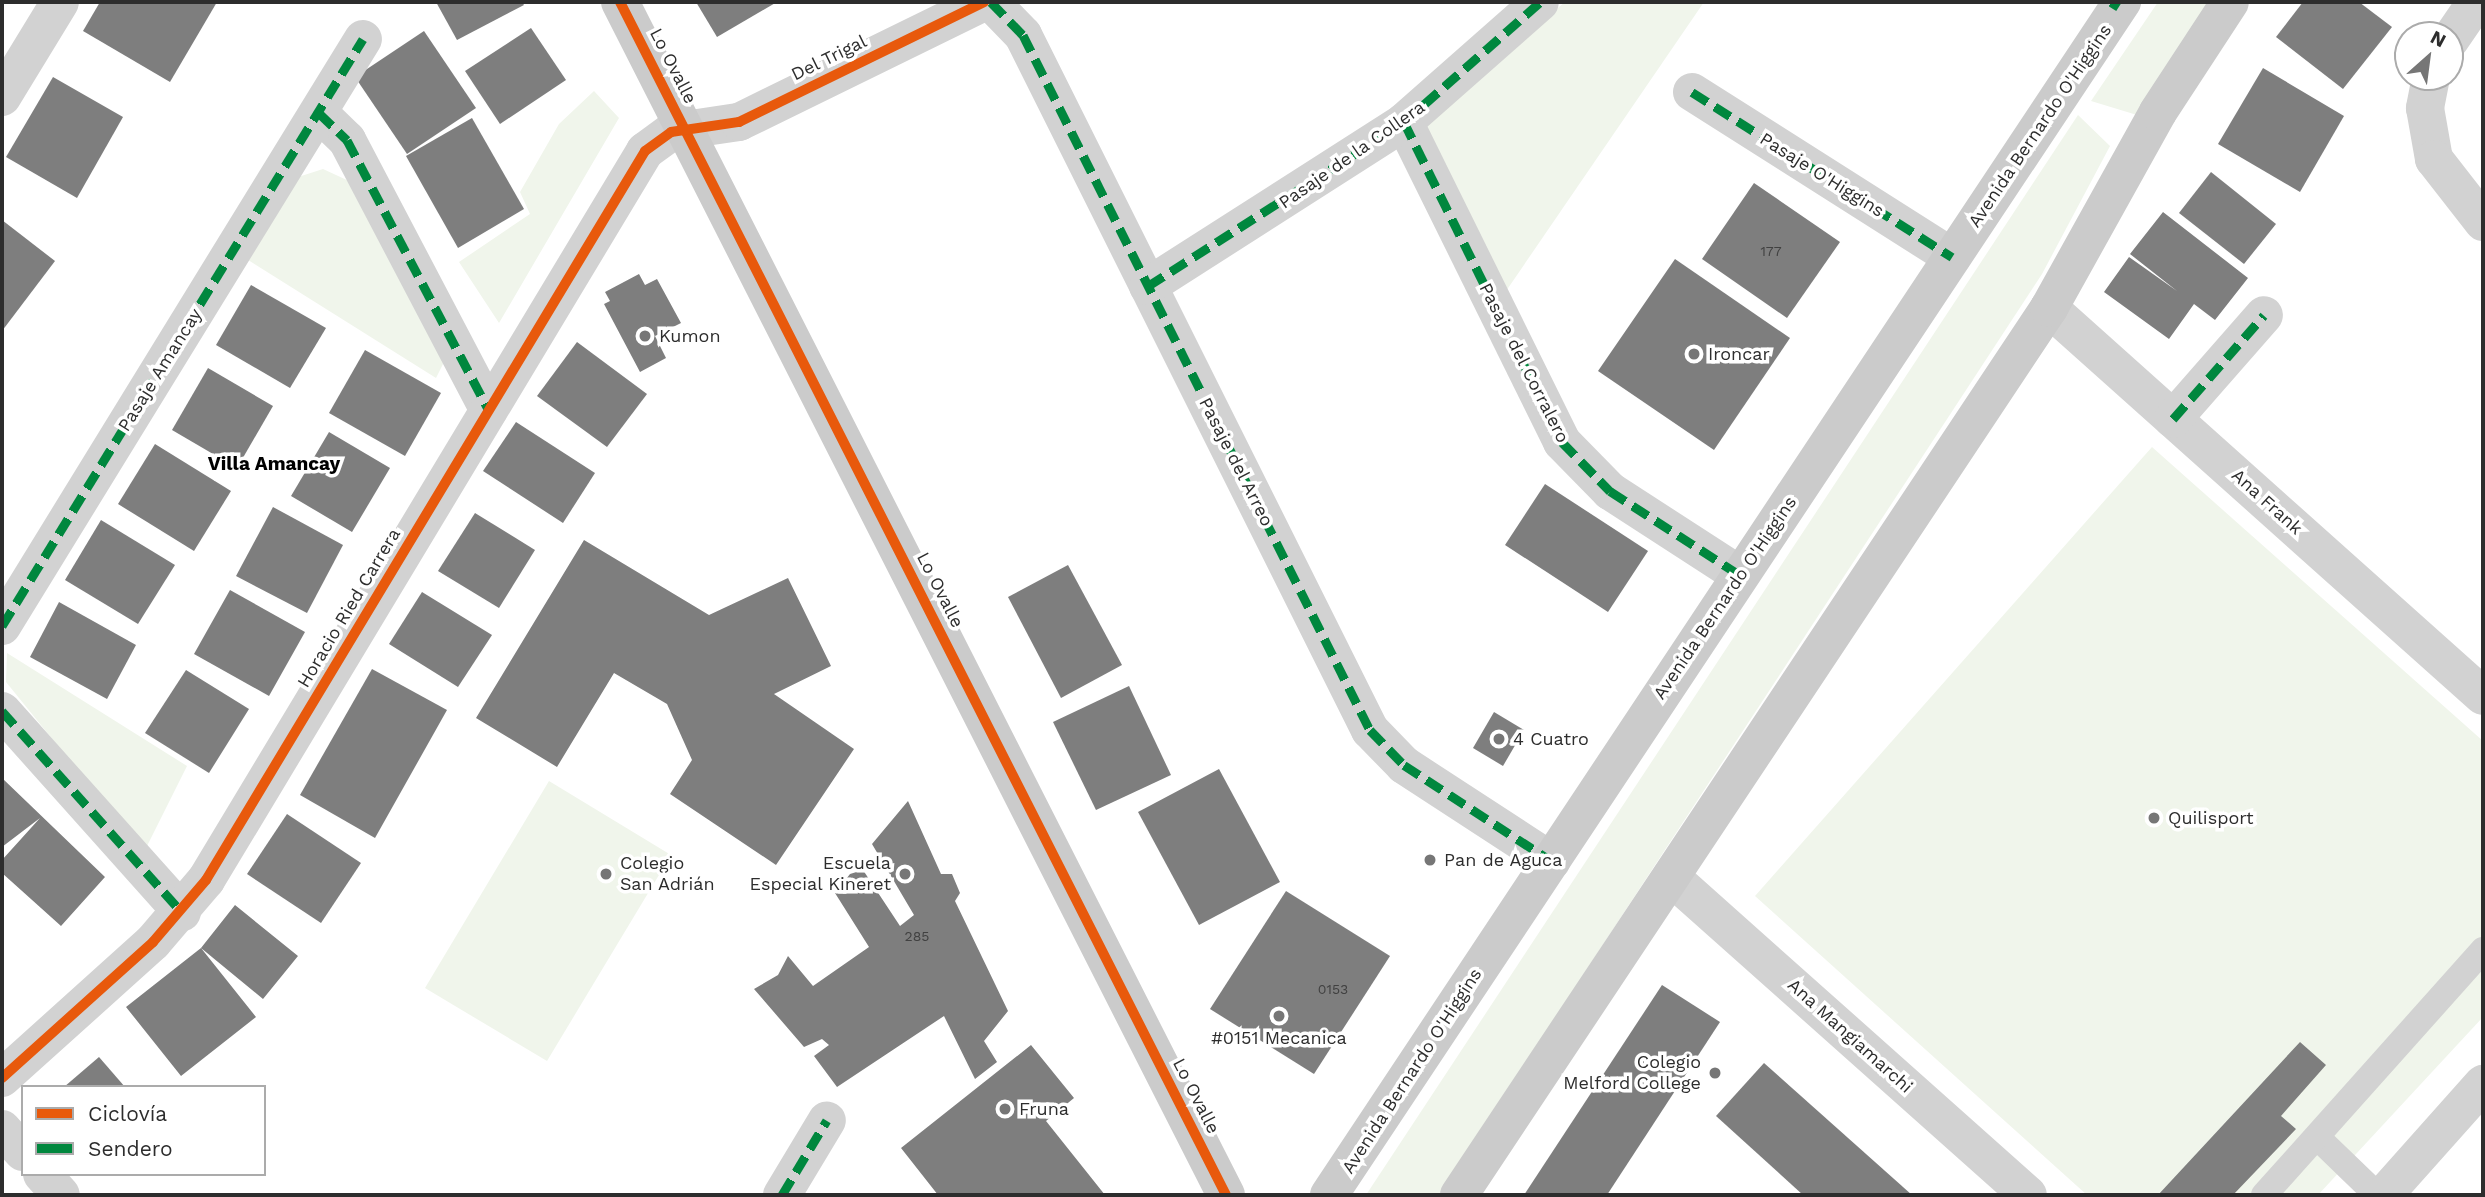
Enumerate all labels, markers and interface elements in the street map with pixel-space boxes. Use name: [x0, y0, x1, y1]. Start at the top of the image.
street label: Avenida Bernardo O'Higgins: [1964, 20, 2116, 232]
north arrow: [2394, 21, 2464, 91]
street label: Lo Ovalle: [645, 25, 701, 107]
text: N: [2427, 25, 2450, 52]
street label: Del Trigal: [787, 30, 871, 86]
street label: Pasaje de la Collera: [1275, 96, 1429, 214]
street label: Pasaje O'Higgins: [1756, 128, 1888, 222]
house number: 177: [1760, 243, 1782, 259]
street label: Pasaje del Corralero: [1474, 279, 1574, 447]
street label: Pasaje Amancay: [113, 304, 207, 436]
place label: Kumon: [659, 325, 721, 347]
marker: Kumon: [637, 328, 653, 344]
place label: Ironcar: [1708, 343, 1770, 365]
marker: Ironcar: [1686, 346, 1702, 362]
street label: Pasaje del Arreo: [1194, 393, 1278, 531]
district label: Villa Amancay: [208, 453, 340, 475]
street label: Ana Frank: [2227, 464, 2307, 540]
street label: Avenida Bernardo O'Higgins: [1649, 492, 1801, 704]
street label: Horacio Ried Carrera: [293, 524, 405, 692]
street label: Lo Ovalle: [912, 549, 968, 631]
place label: 4 Cuatro: [1513, 728, 1589, 750]
marker: 4 Cuatro: [1491, 731, 1507, 747]
place label: Quilisport: [2168, 807, 2254, 829]
marker: Quilisport: [2146, 810, 2162, 826]
place label: Pan de Aguca: [1444, 849, 1563, 871]
marker: Pan de Aguca: [1422, 852, 1438, 868]
place label: Colegio San Adrián: [620, 853, 715, 896]
place label: Escuela Especial Kineret: [749, 853, 891, 896]
marker: Colegio San Adrián: [598, 866, 614, 882]
marker: Escuela Especial Kineret: [897, 866, 913, 882]
house number: 285: [905, 928, 929, 944]
street label: Avenida Bernardo O'Higgins: [1337, 964, 1487, 1178]
street label: Ana Mangiamarchi: [1783, 974, 1917, 1098]
house number: 0153: [1318, 981, 1348, 997]
marker: #0151 Mecanica: [1271, 1008, 1287, 1024]
place label: #0151 Mecanica: [1211, 1027, 1347, 1049]
place label: Colegio Melford College: [1563, 1052, 1701, 1094]
street label: Lo Ovalle: [1168, 1055, 1224, 1137]
marker: Colegio Melford College: [1707, 1065, 1723, 1081]
legend: [21, 1085, 266, 1176]
place label: Fruna: [1019, 1098, 1069, 1120]
text: Ciclovía: [88, 1101, 167, 1126]
marker: Fruna: [997, 1101, 1013, 1117]
text: Sendero: [88, 1136, 173, 1161]

